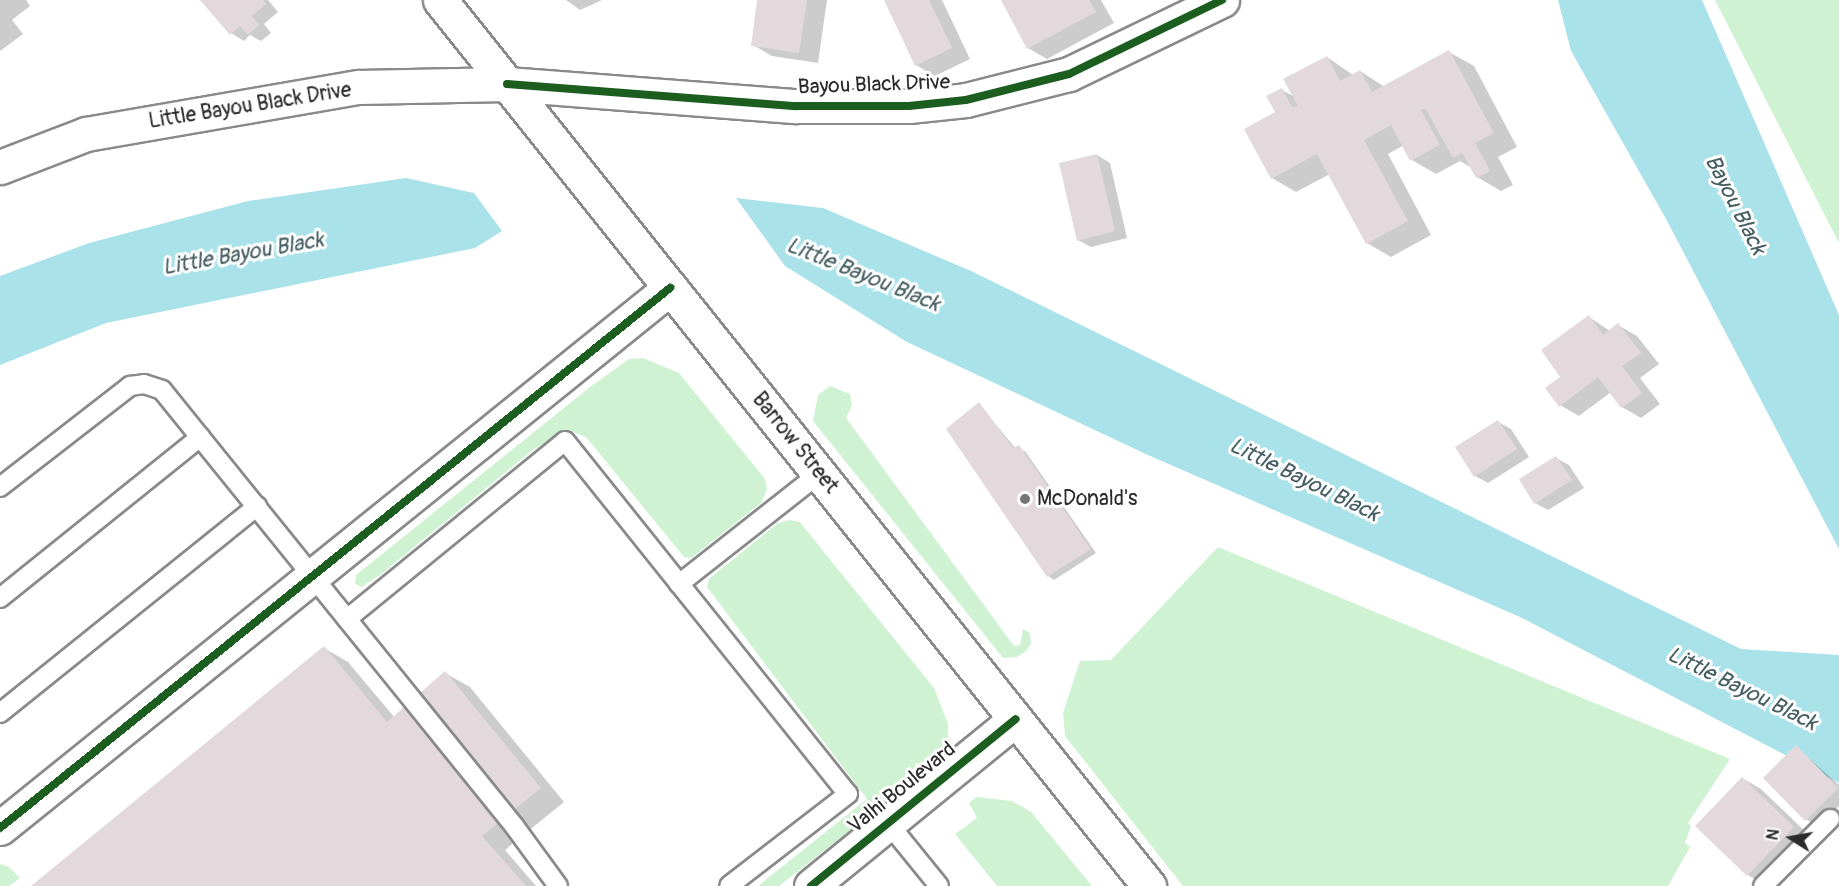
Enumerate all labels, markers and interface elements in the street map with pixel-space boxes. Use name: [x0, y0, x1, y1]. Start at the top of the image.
street label: Bayou Black Drive: [797, 70, 951, 100]
street label: Little Bayou Black Drive: [147, 78, 353, 134]
water label: Bayou Black: [1699, 151, 1771, 259]
water label: Little Bayou Black: [160, 227, 326, 281]
water label: Little Bayou Black: [783, 232, 943, 318]
street label: Barrow Street: [747, 387, 843, 499]
water label: Little Bayou Black: [1225, 432, 1383, 528]
place label: McDonald's: [1037, 486, 1138, 512]
marker: McDonald's: [1018, 492, 1032, 506]
water label: Little Bayou Black: [1663, 641, 1821, 737]
street label: Valhi Boulevard: [843, 737, 961, 839]
north arrow: [1761, 808, 1821, 868]
text: N: [1762, 827, 1784, 842]

